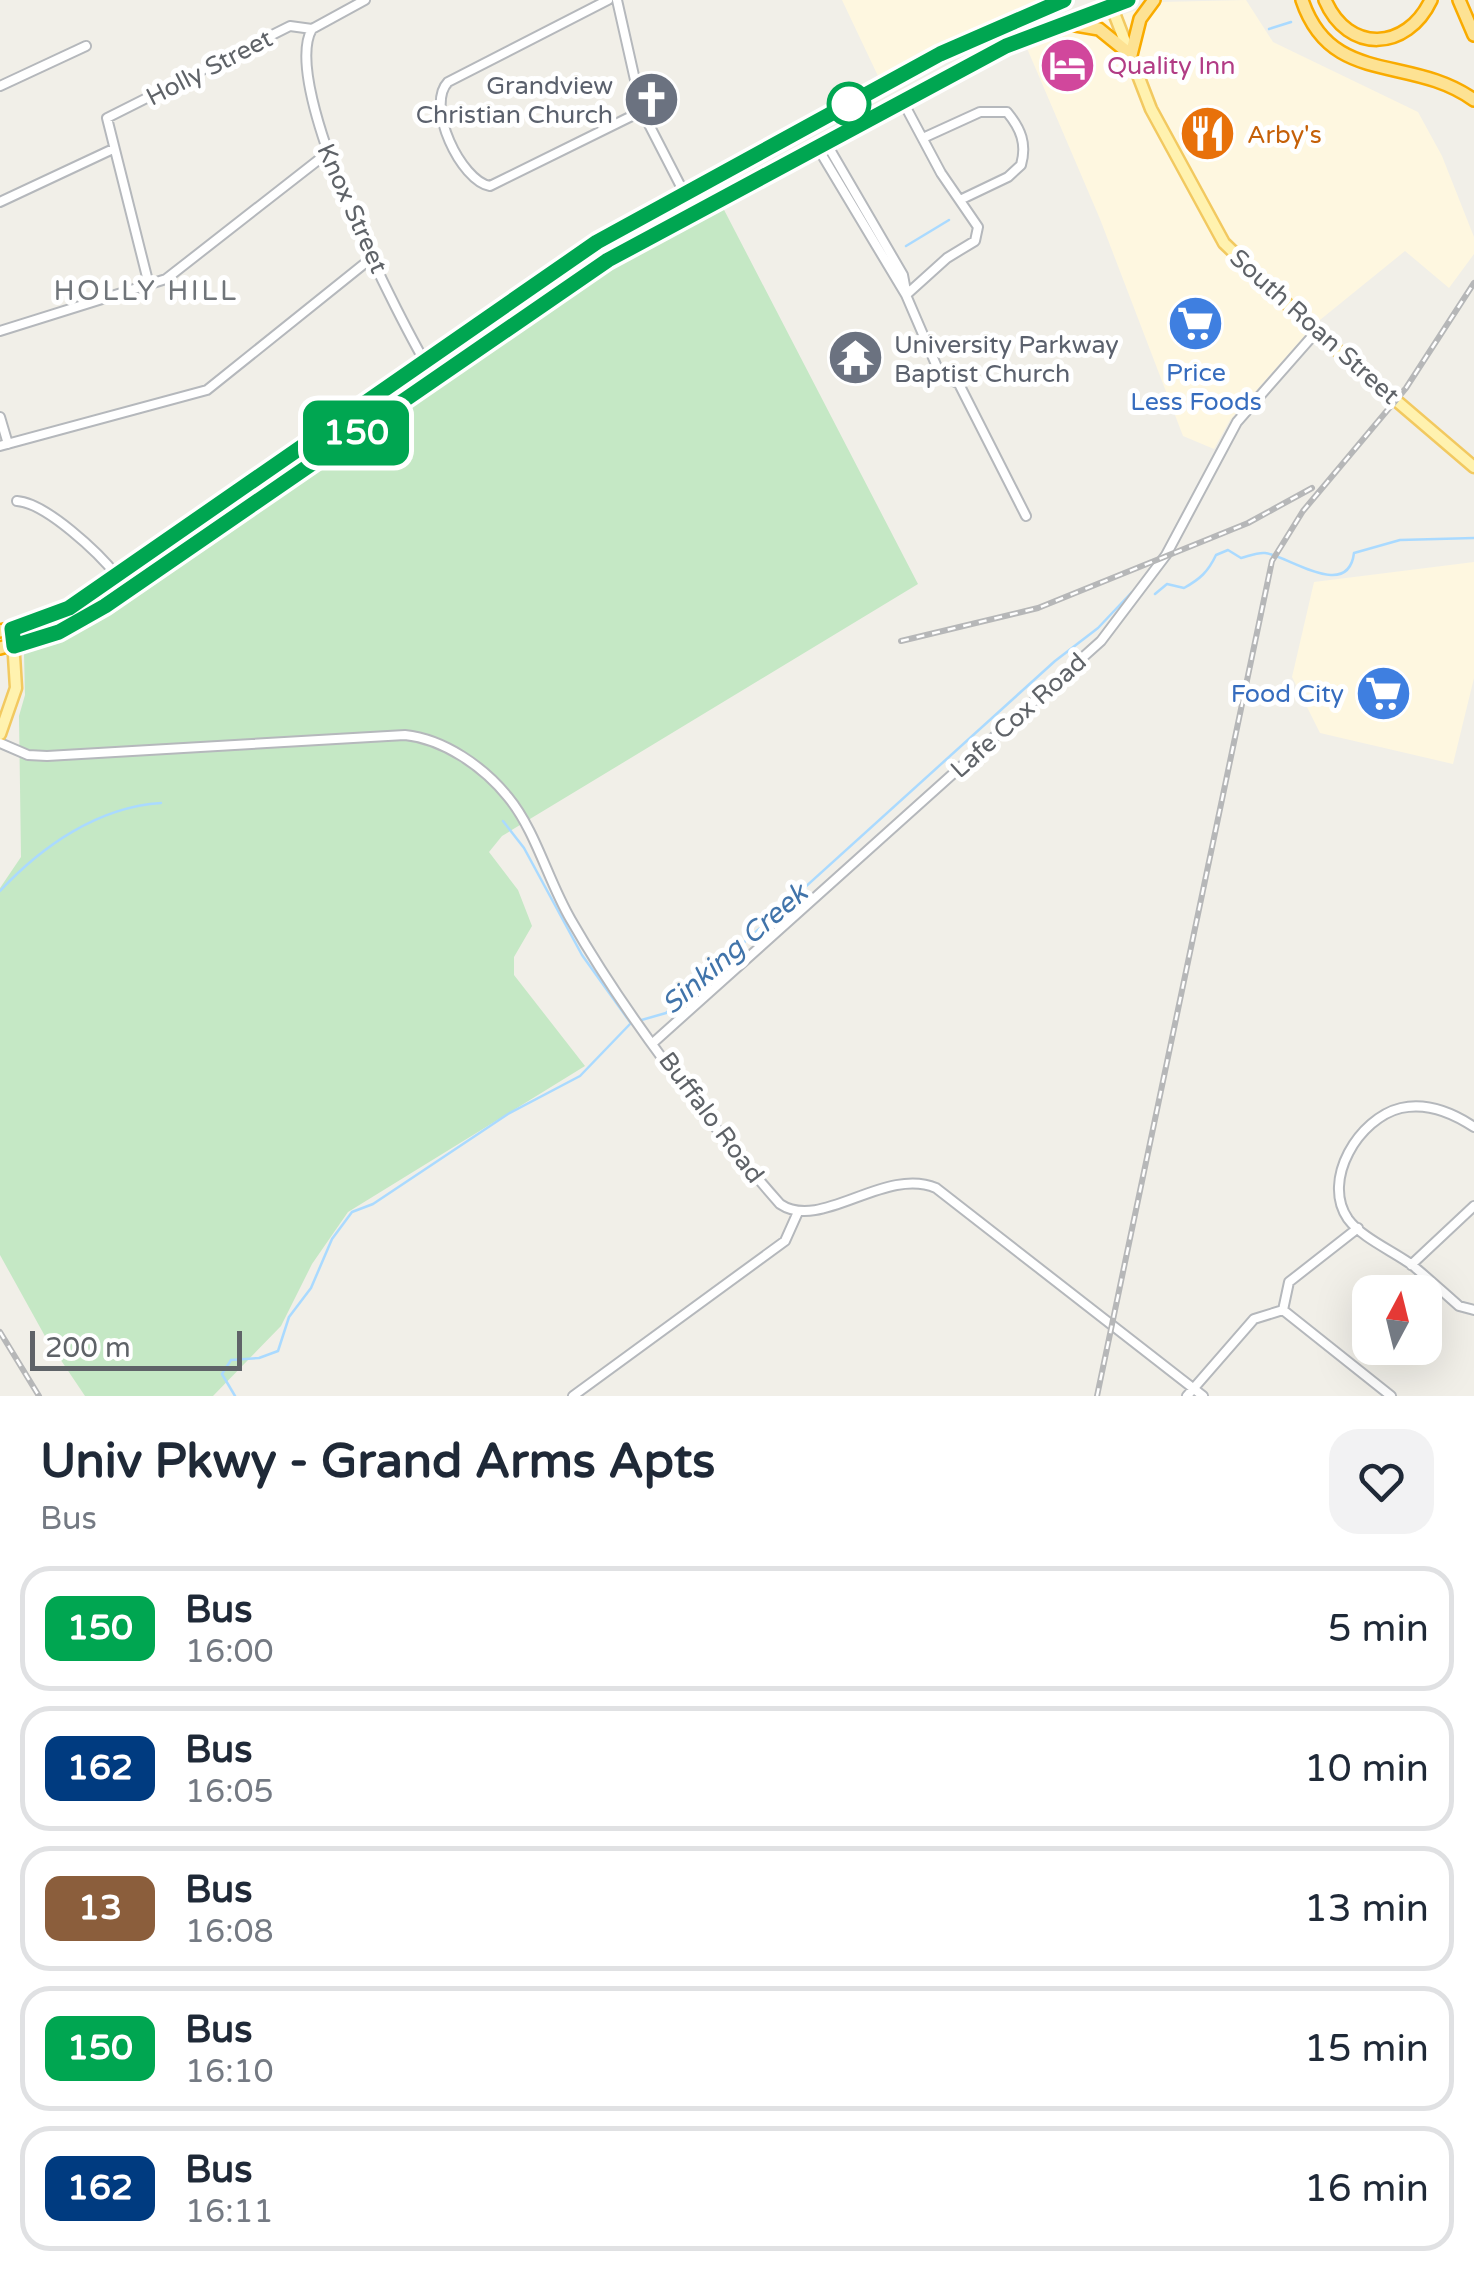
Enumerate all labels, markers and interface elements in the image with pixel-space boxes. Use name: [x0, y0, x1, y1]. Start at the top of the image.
street label: Holly Street: [141, 23, 278, 112]
hotel icon: Quality Inn: [1038, 35, 1098, 95]
place label: Quality Inn: [1107, 51, 1236, 81]
church icon: Grandview Christian Church: [622, 69, 682, 129]
place label: Grandview Christian Church: [416, 71, 613, 130]
unlabelled marker: [828, 83, 870, 125]
restaurant icon: Arby's: [1178, 104, 1238, 164]
place label: Arby's: [1247, 120, 1322, 150]
street label: Knox Street: [310, 139, 394, 278]
street label: South Roan Street: [1224, 243, 1405, 411]
district label: HOLLY HILL: [53, 274, 239, 308]
supermarket icon: Price Less Foods: [1166, 293, 1226, 353]
temple icon: University Parkway Baptist Church: [825, 328, 885, 388]
place label: University Parkway Baptist Church: [894, 330, 1119, 389]
place label: Price Less Foods: [1130, 358, 1262, 417]
line badge: 150: [298, 400, 414, 466]
text: 150: [323, 412, 389, 454]
street label: Lafe Cox Road: [945, 647, 1093, 785]
supermarket icon: Food City: [1353, 663, 1413, 723]
place label: Food City: [1231, 679, 1344, 709]
water label: Sinking Creek: [655, 875, 816, 1021]
street label: Buffalo Road: [652, 1046, 770, 1189]
north arrow: [1352, 1275, 1442, 1365]
map controls: [1352, 1275, 1442, 1365]
scale bar: [30, 1326, 242, 1370]
text: 200 m: [45, 1331, 131, 1365]
button: heart: [1329, 1429, 1434, 1534]
text: Univ Pkwy - Grand Arms Apts: [40, 1433, 715, 1491]
text: Bus: [40, 1500, 97, 1538]
text: Bus: [185, 1587, 252, 1633]
text: 5 min: [1328, 1606, 1429, 1652]
text: 150: [67, 1607, 133, 1649]
text: 16:00: [185, 1633, 274, 1671]
text: Bus: [185, 1727, 252, 1773]
text: 10 min: [1304, 1746, 1429, 1792]
text: 162: [67, 1747, 133, 1789]
text: 16:05: [185, 1773, 274, 1811]
text: Bus: [185, 1867, 252, 1913]
text: 13 min: [1304, 1886, 1429, 1932]
text: 13: [78, 1887, 122, 1929]
text: 16:08: [185, 1913, 274, 1951]
text: Bus: [185, 2007, 252, 2053]
text: 15 min: [1304, 2026, 1429, 2072]
text: 150: [67, 2027, 133, 2069]
text: 16:10: [185, 2053, 274, 2091]
text: Bus: [185, 2147, 252, 2193]
text: 16 min: [1304, 2166, 1429, 2212]
text: 162: [67, 2167, 133, 2209]
text: 16:11: [185, 2193, 274, 2231]

